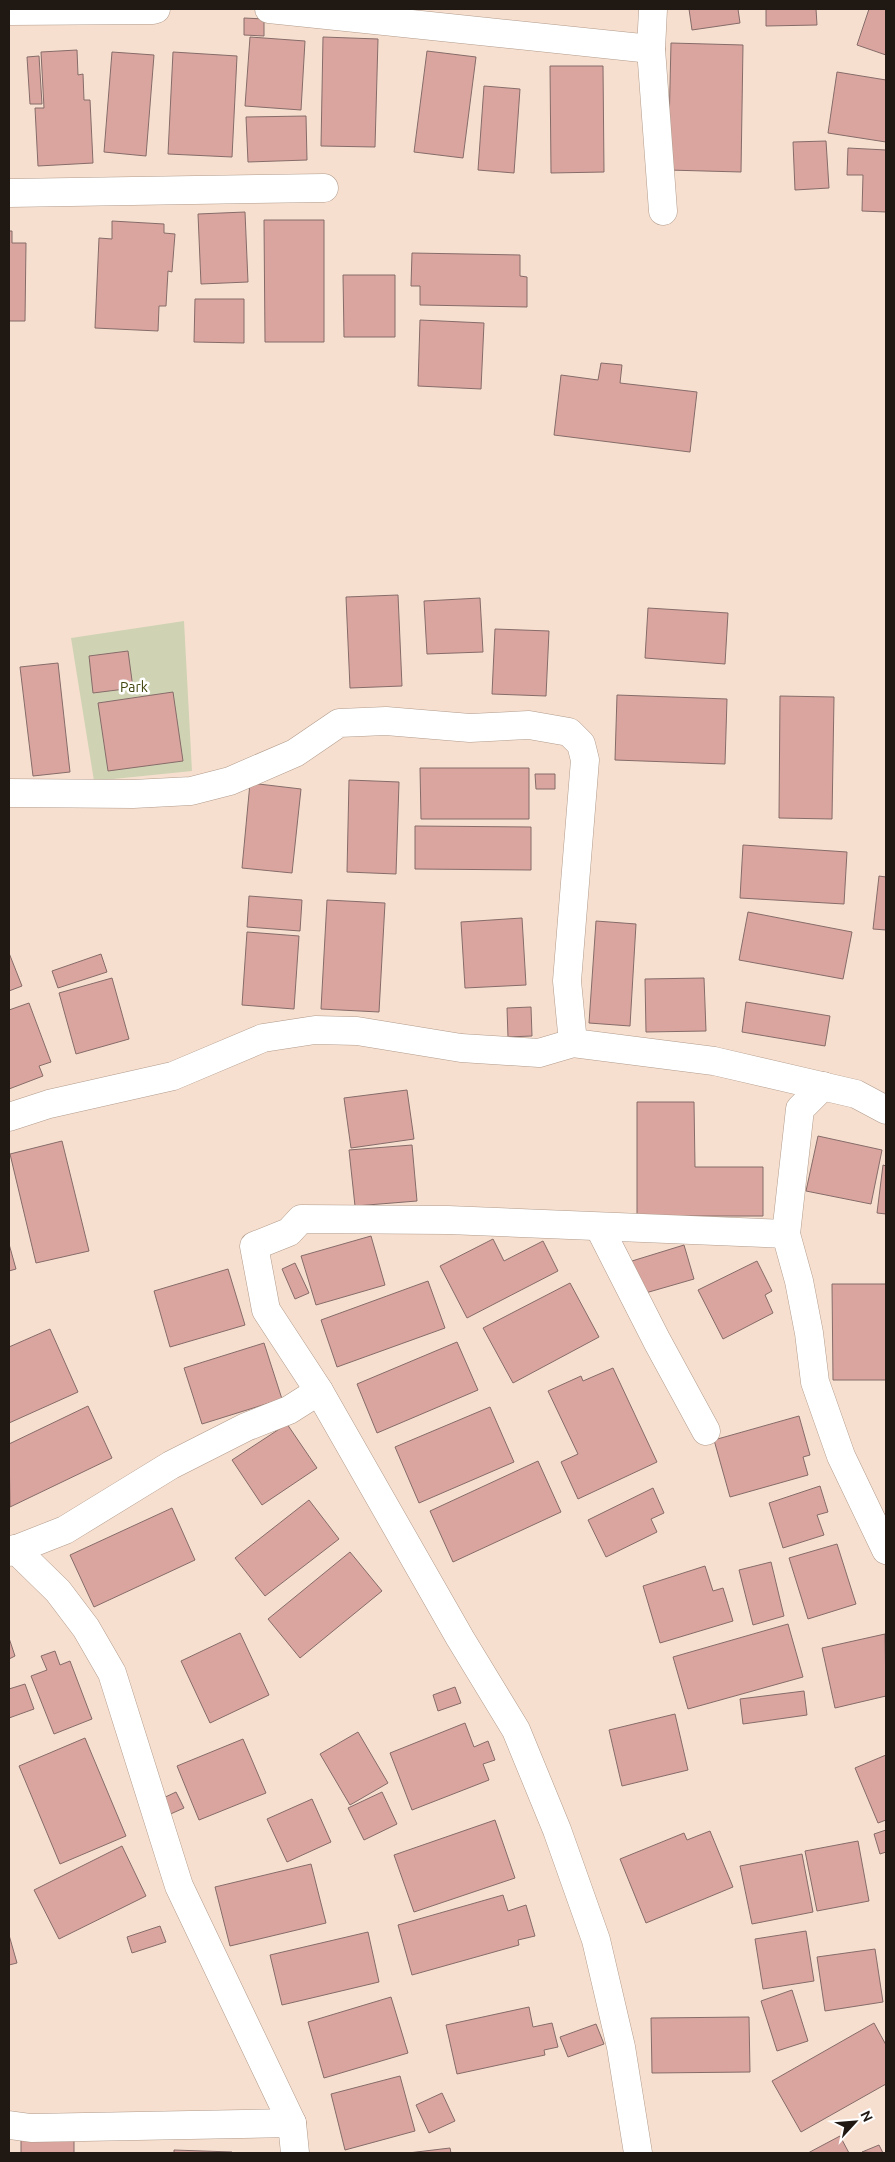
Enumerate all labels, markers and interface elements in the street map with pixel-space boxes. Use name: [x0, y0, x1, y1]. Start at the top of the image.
park label: Park: [120, 679, 148, 695]
north arrow: [830, 2097, 880, 2147]
text: N: [857, 2108, 876, 2125]

